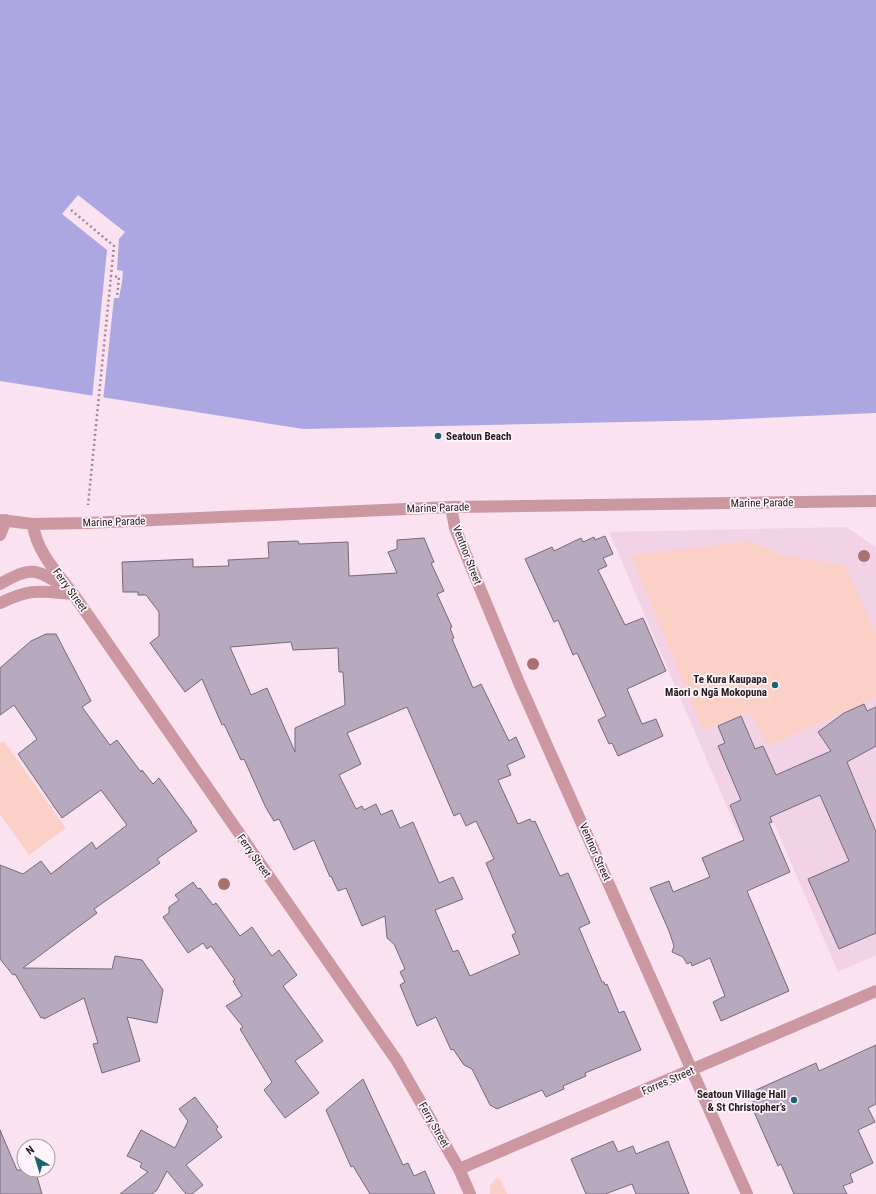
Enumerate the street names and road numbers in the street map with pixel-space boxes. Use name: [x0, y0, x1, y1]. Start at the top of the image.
street label: Marine Parade: [730, 496, 794, 510]
street label: Marine Parade: [406, 500, 470, 516]
street label: Marine Parade: [82, 514, 146, 530]
street label: Ventnor Street: [450, 524, 484, 586]
street label: Ferry Street: [50, 566, 90, 614]
street label: Ventnor Street: [576, 821, 614, 883]
street label: Ferry Street: [234, 832, 274, 880]
street label: Forres Street: [640, 1064, 696, 1098]
street label: Ferry Street: [416, 1100, 452, 1150]

